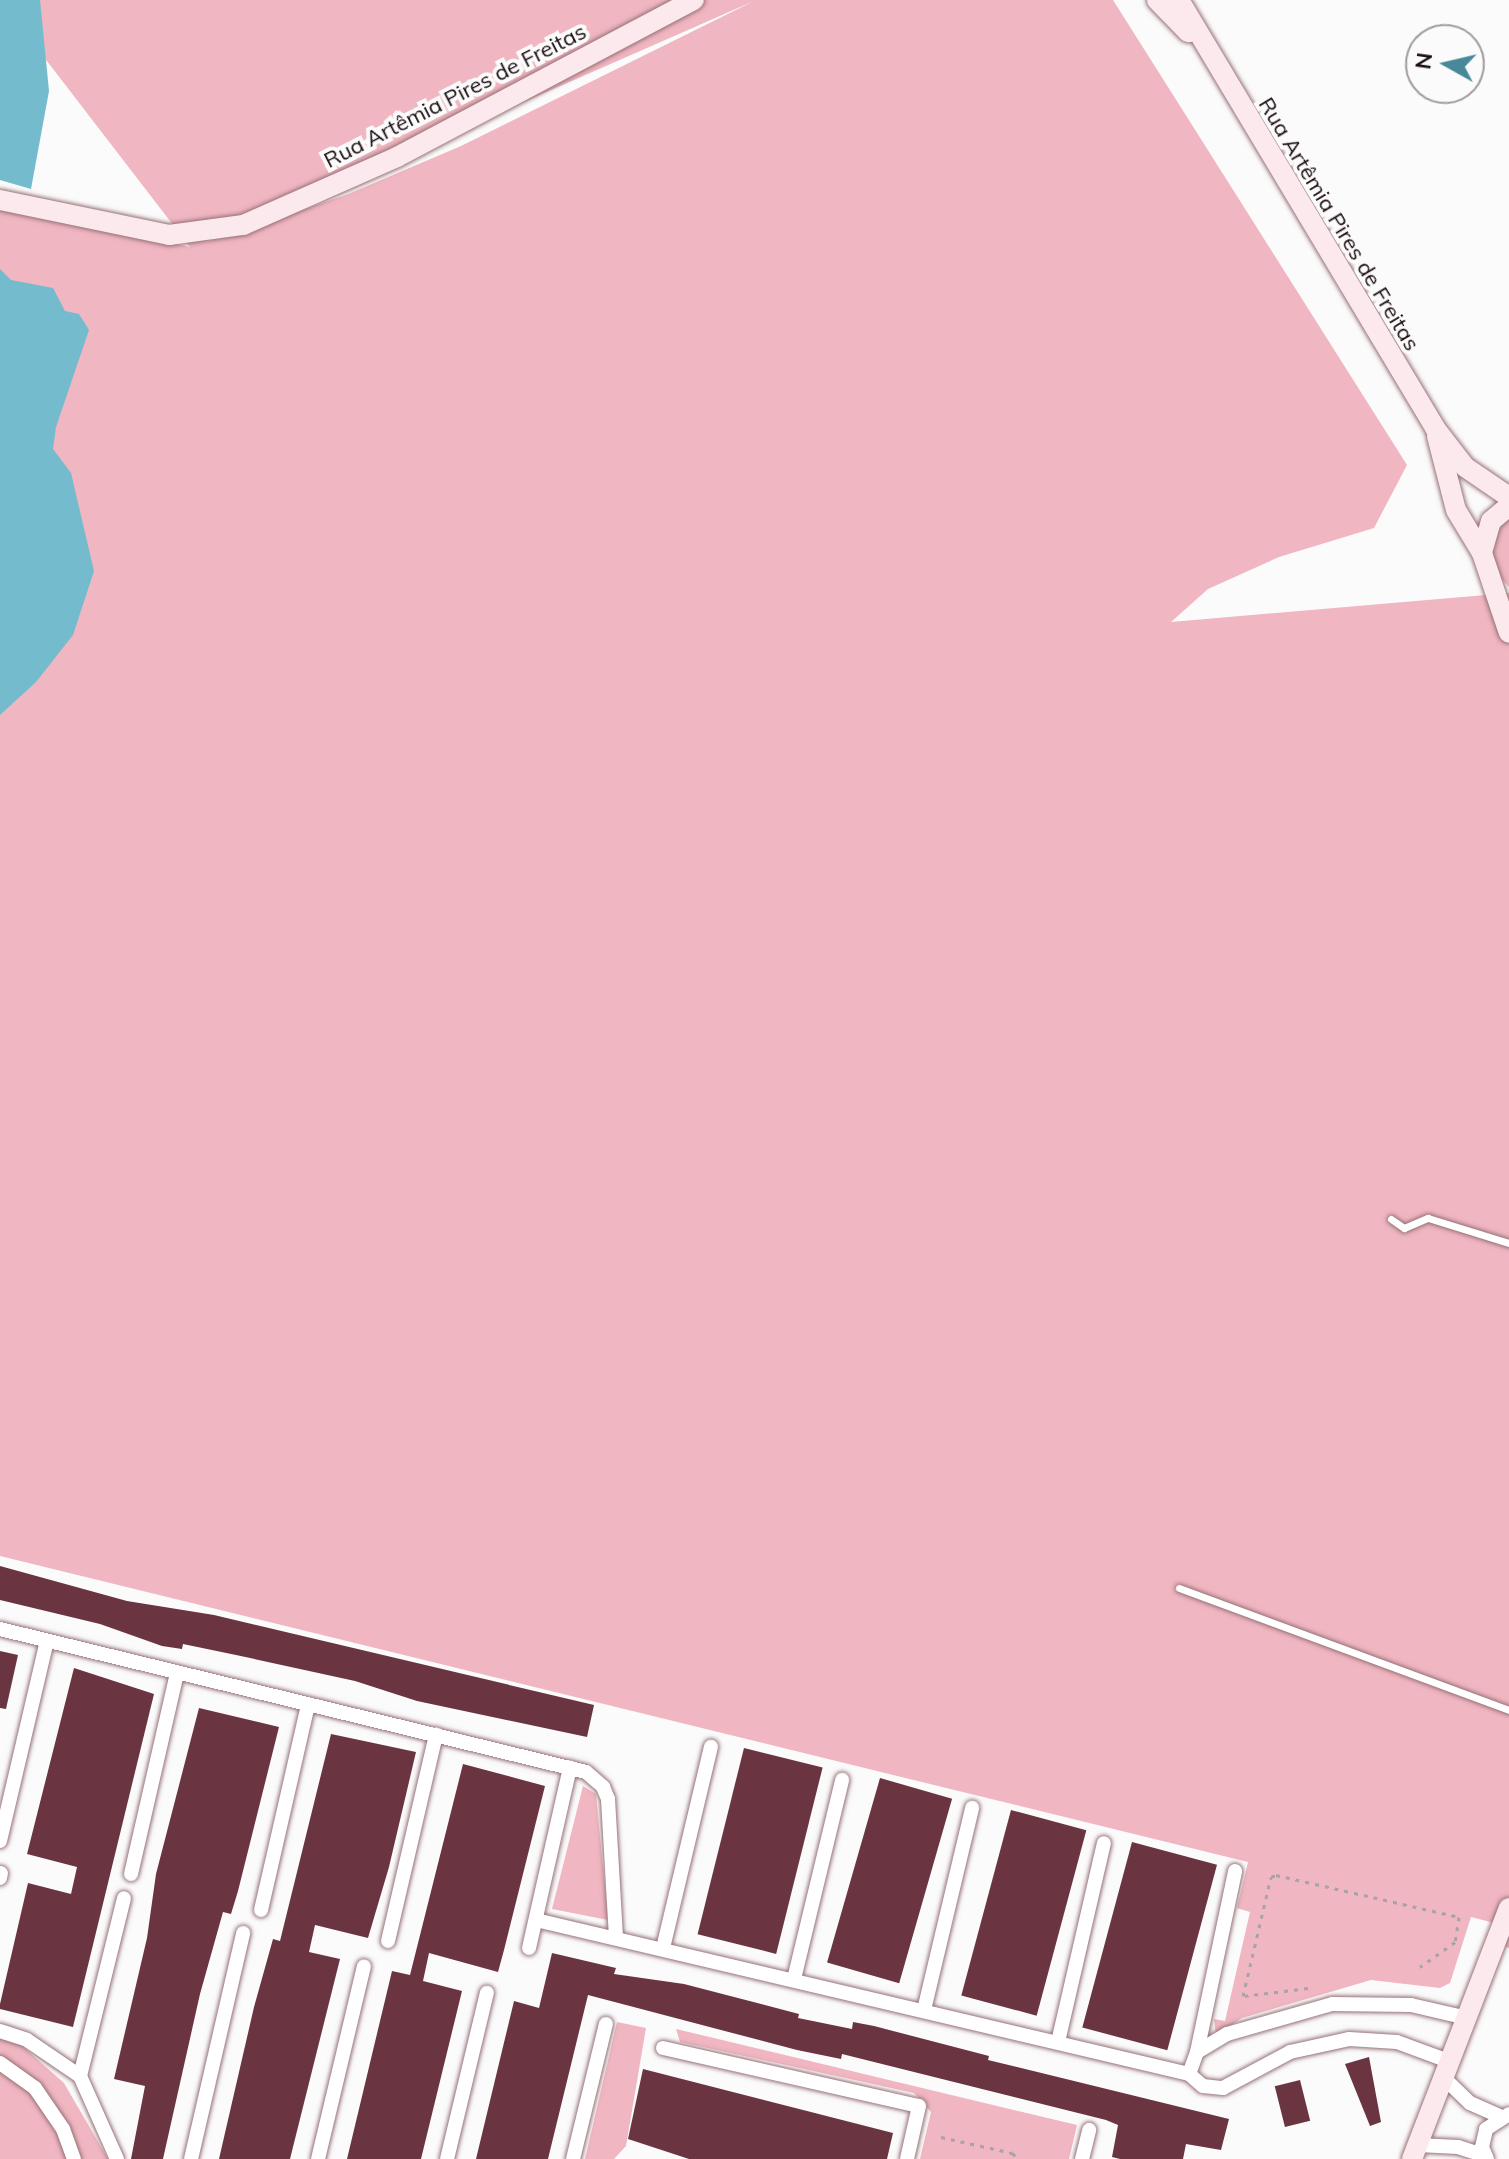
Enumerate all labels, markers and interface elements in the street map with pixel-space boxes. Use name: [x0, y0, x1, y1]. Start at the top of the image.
street label: Rua Artêmia Pires de Freitas: [320, 18, 590, 174]
north arrow: [1405, 24, 1485, 104]
text: N: [1408, 51, 1438, 71]
street label: Rua Artêmia Pires de Freitas: [1253, 93, 1425, 355]

